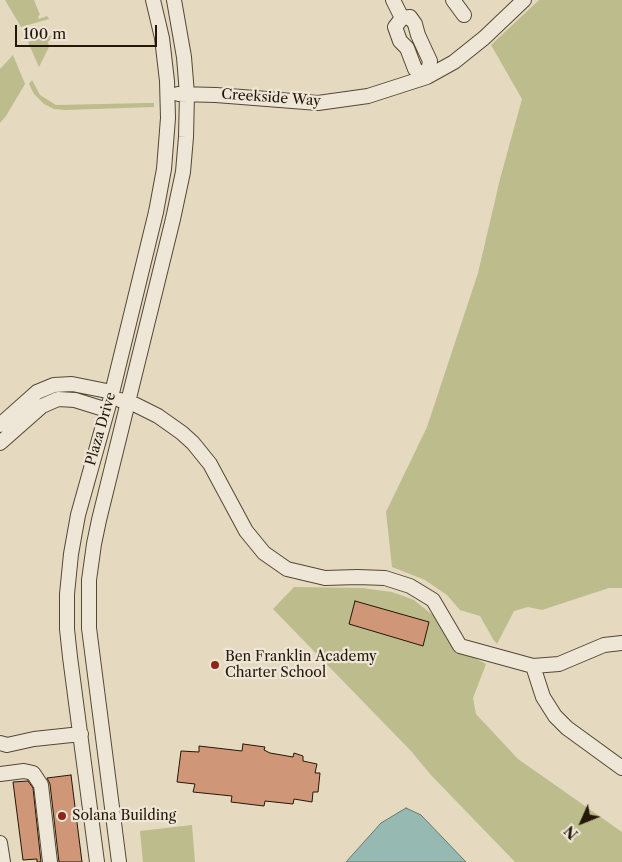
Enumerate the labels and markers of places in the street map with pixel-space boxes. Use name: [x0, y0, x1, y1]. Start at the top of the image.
place label: Ben Franklin Academy Charter School: [225, 649, 377, 682]
marker: Ben Franklin Academy Charter School: [209, 659, 221, 671]
place label: Solana Building: [72, 808, 176, 824]
marker: Solana Building: [56, 810, 68, 822]

